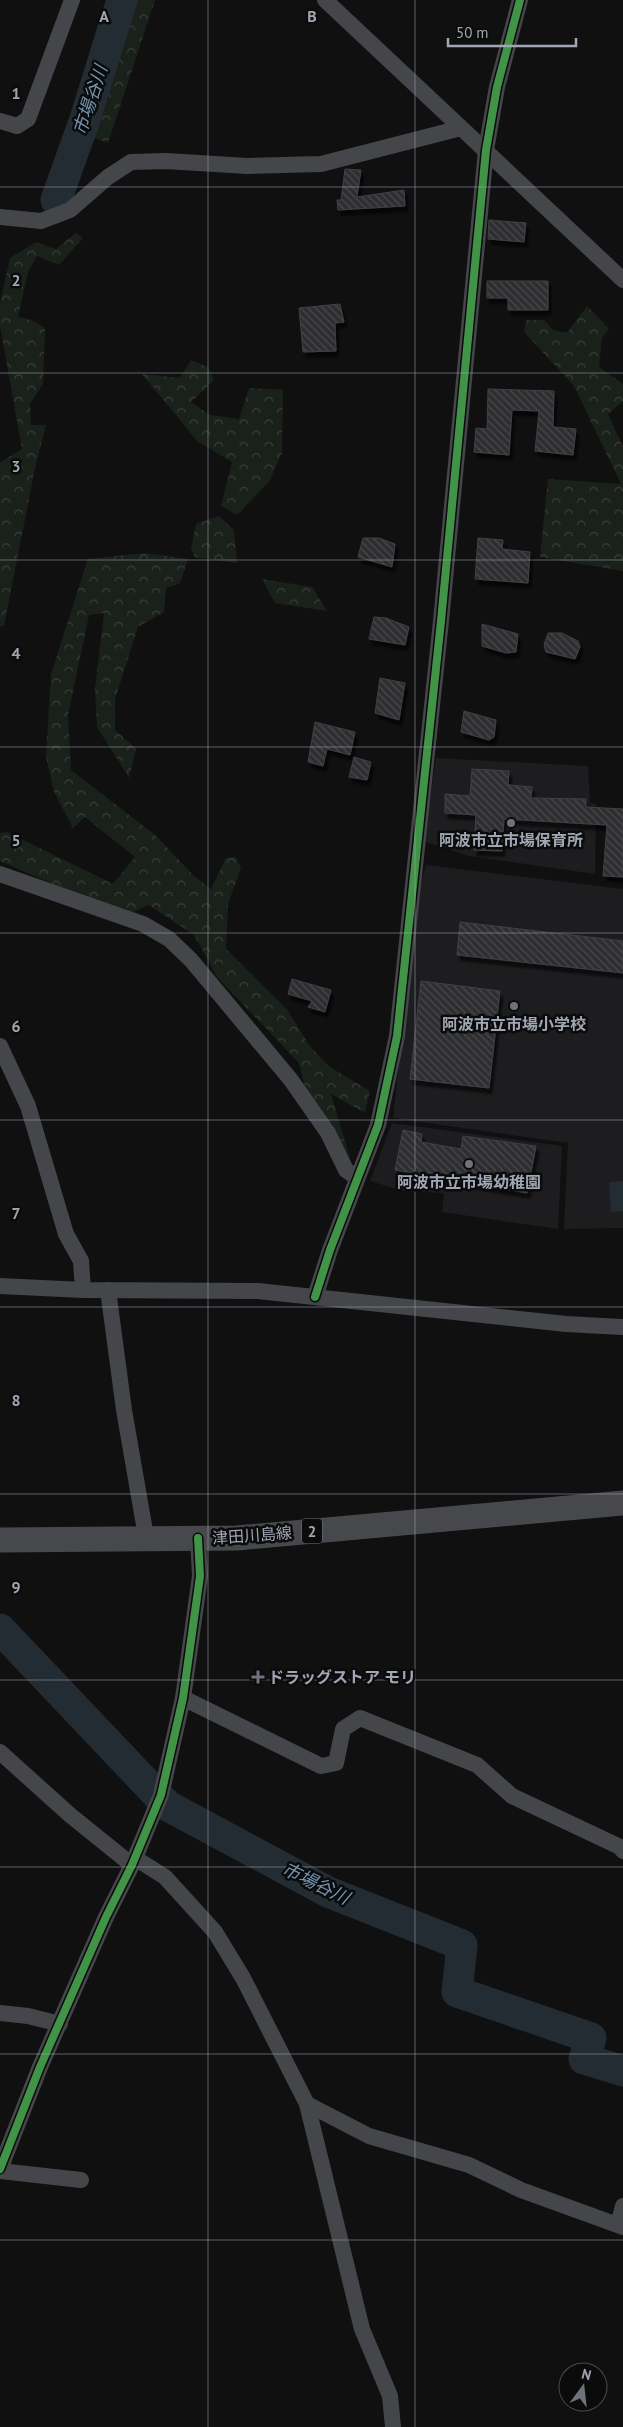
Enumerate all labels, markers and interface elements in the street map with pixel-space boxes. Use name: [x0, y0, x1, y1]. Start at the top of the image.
text: A: [99, 6, 109, 26]
text: B: [307, 6, 317, 26]
scale bar: [448, 15, 576, 47]
text: 50 m: [456, 23, 489, 42]
water label: 市場谷川: [68, 60, 113, 138]
text: 1: [11, 83, 21, 103]
text: 2: [11, 270, 21, 290]
text: 3: [11, 456, 21, 476]
text: 4: [11, 643, 21, 663]
marker: 阿波市立市場保育所: [505, 817, 517, 829]
text: 5: [11, 830, 21, 850]
place label: 阿波市立市場保育所: [439, 830, 583, 850]
marker: 阿波市立市場小学校: [508, 1000, 520, 1012]
place label: 阿波市立市場小学校: [442, 1014, 586, 1034]
text: 6: [11, 1016, 21, 1036]
marker: 阿波市立市場幼稚園: [463, 1158, 475, 1170]
place label: 阿波市立市場幼稚園: [397, 1172, 541, 1192]
text: 7: [11, 1203, 21, 1223]
text: 8: [11, 1390, 21, 1410]
road number: 2: [302, 1518, 322, 1544]
street label: 津田川島線: [211, 1522, 293, 1548]
text: 9: [11, 1577, 21, 1597]
place label: ドラッグストア モリ: [268, 1667, 416, 1687]
marker: ドラッグストア モリ: [252, 1671, 264, 1683]
water label: 市場谷川: [279, 1857, 355, 1910]
north arrow: [558, 2362, 608, 2412]
text: N: [580, 2365, 593, 2384]

